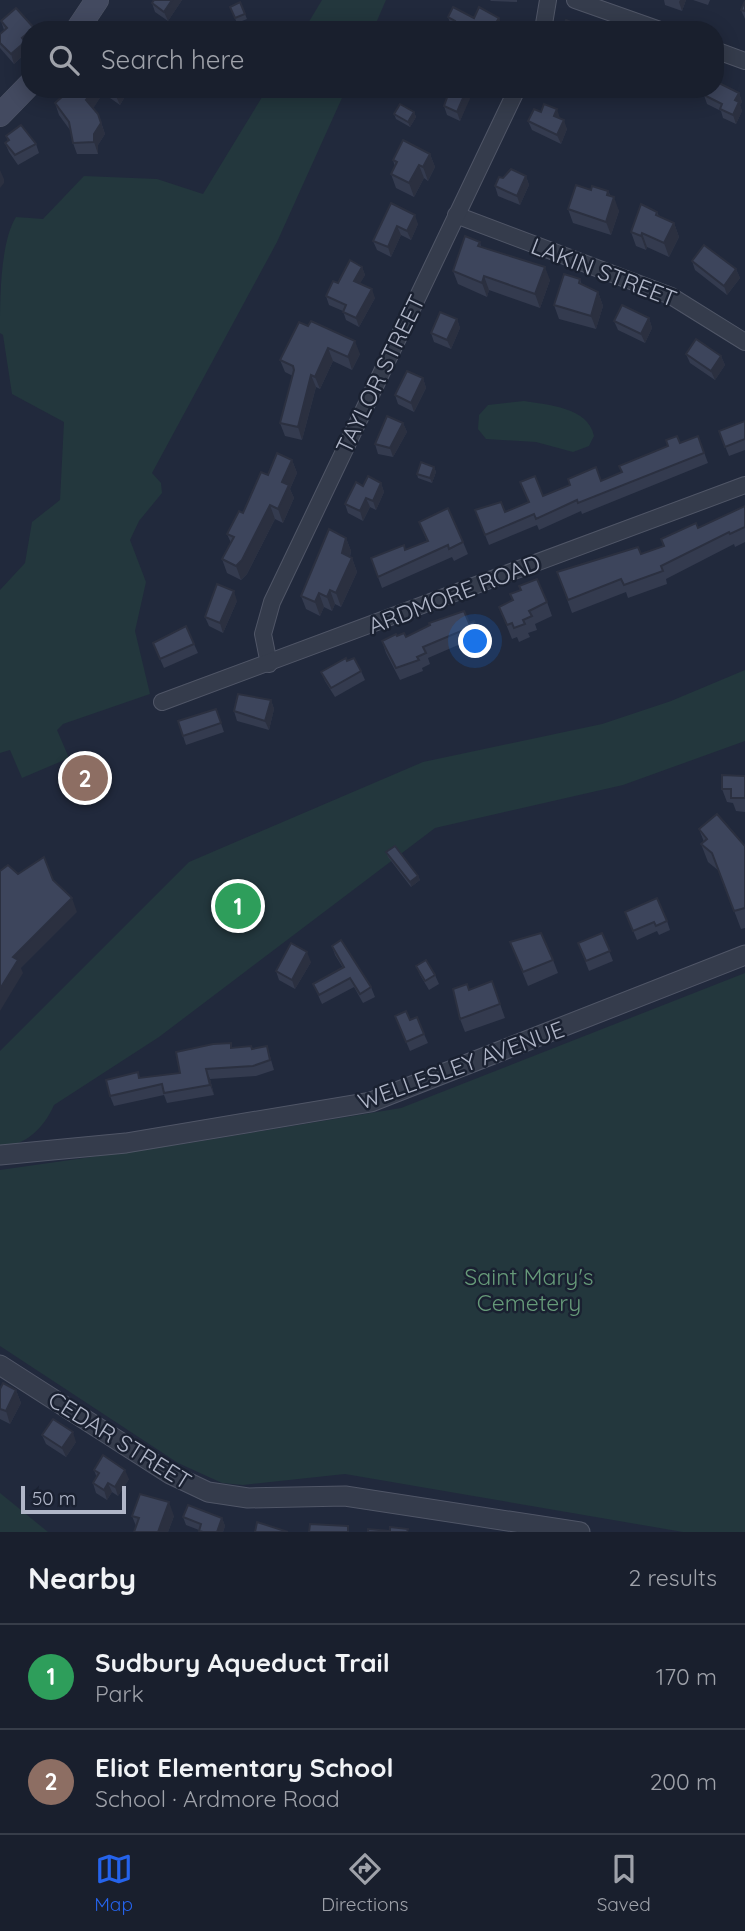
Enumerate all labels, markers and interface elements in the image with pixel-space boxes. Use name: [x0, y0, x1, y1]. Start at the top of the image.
search box: [21, 21, 724, 98]
icon: search: [45, 41, 83, 79]
text: Search here: [101, 43, 245, 76]
street label: LAKIN STREET: [527, 231, 681, 313]
street label: TAYLOR STREET: [329, 290, 431, 458]
street label: ARDMORE ROAD: [364, 548, 544, 640]
your location: [458, 624, 492, 658]
pin: 2: [62, 752, 108, 804]
pin: 1: [215, 880, 261, 932]
street label: WELLESLEY AVENUE: [354, 1014, 568, 1116]
park label: Saint Mary's Cemetery: [464, 1262, 594, 1317]
street label: CEDAR STREET: [43, 1384, 197, 1496]
scale bar: [21, 1483, 126, 1515]
text: 50 m: [32, 1486, 76, 1510]
text: Nearby: [28, 1559, 136, 1597]
text: 2 results: [628, 1563, 717, 1592]
text: Sudbury Aqueduct Trail: [95, 1646, 390, 1679]
text: 1: [47, 1662, 55, 1691]
text: 170 m: [656, 1662, 717, 1691]
text: Park: [95, 1679, 144, 1708]
text: Eliot Elementary School: [95, 1751, 393, 1784]
text: 2: [44, 1767, 58, 1796]
text: 200 m: [650, 1767, 717, 1796]
text: School · Ardmore Road: [95, 1784, 340, 1813]
tab: Map: [94, 1850, 133, 1916]
tab: Directions: [321, 1850, 408, 1916]
tab: Saved: [597, 1850, 651, 1916]

